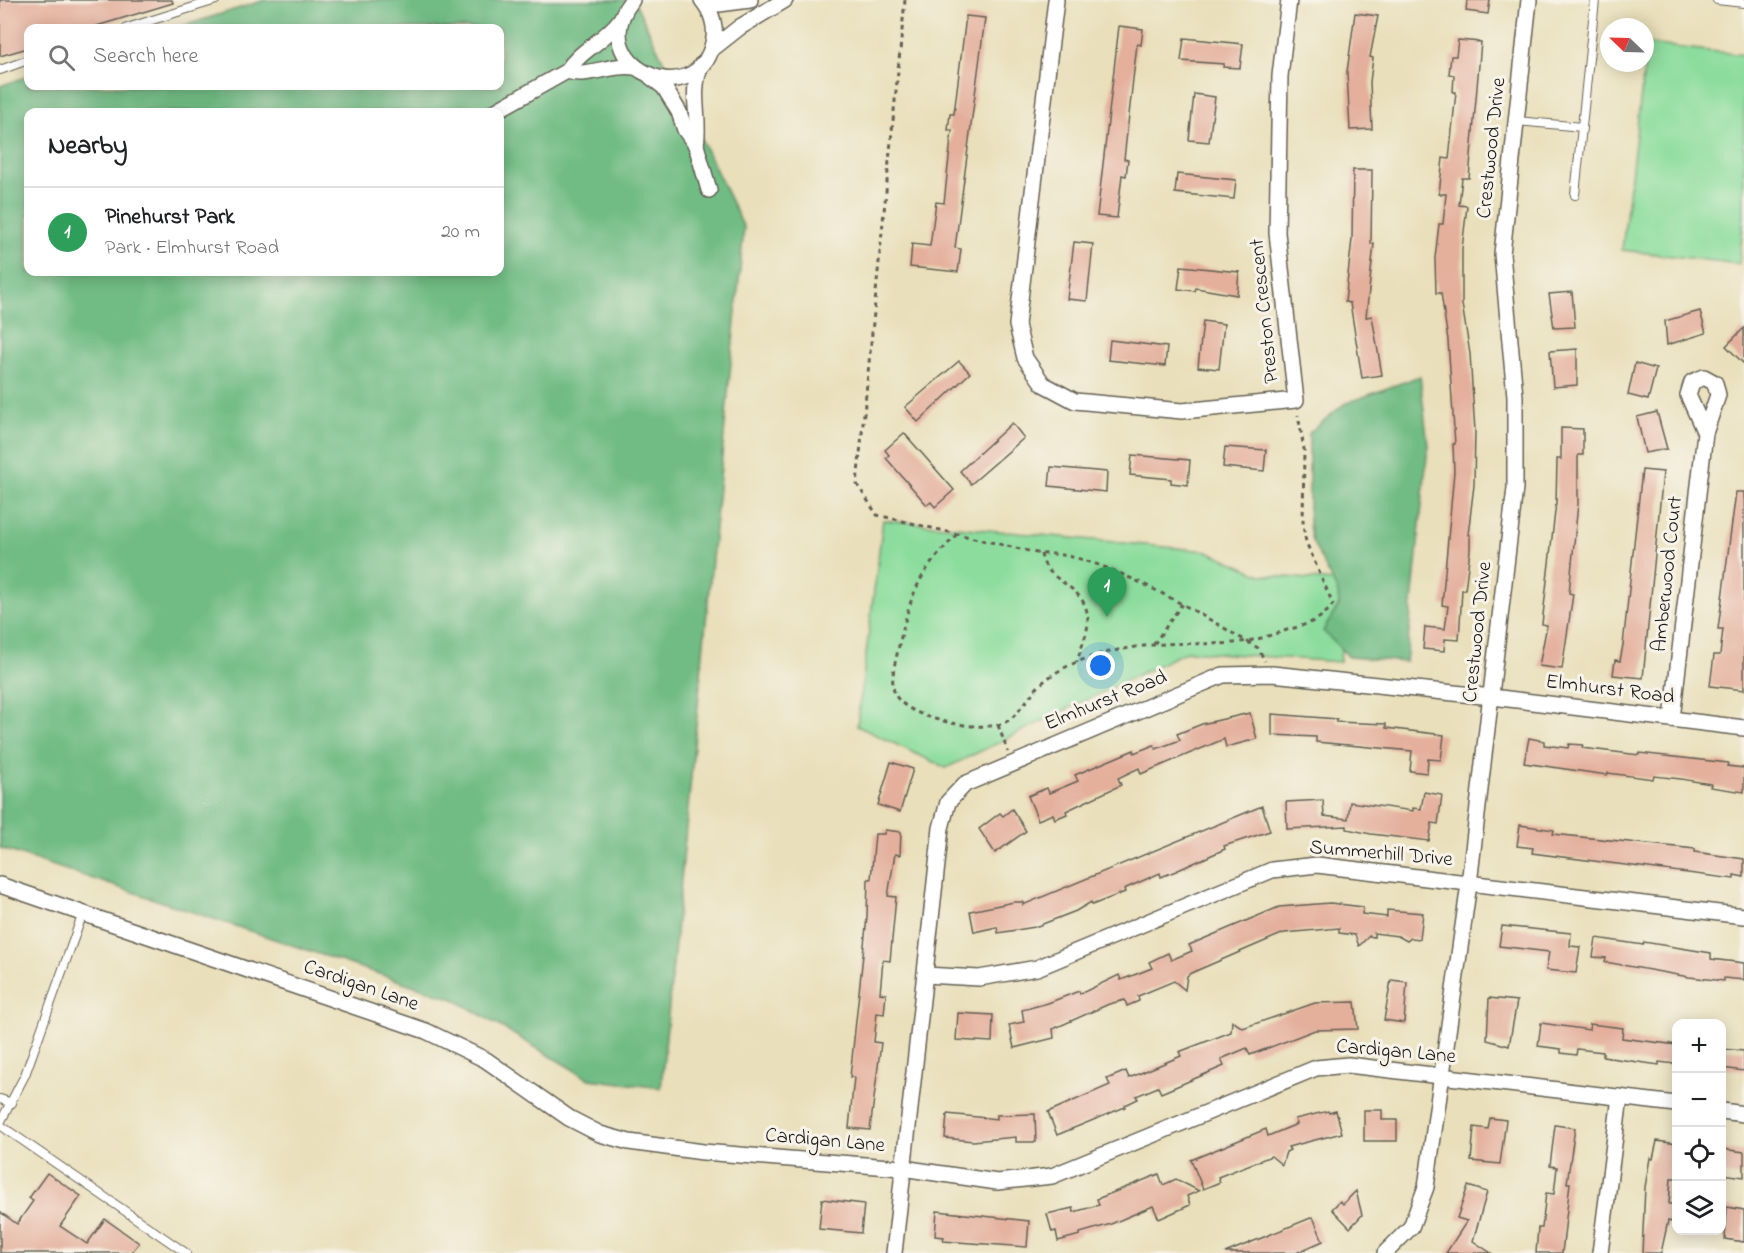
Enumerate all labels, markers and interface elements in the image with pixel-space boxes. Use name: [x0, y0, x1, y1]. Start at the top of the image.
north arrow: [1600, 18, 1654, 72]
search box: [24, 24, 504, 90]
icon: search: [45, 41, 78, 74]
text: Search here: [93, 41, 198, 73]
street label: Crestwood Drive: [1470, 75, 1514, 220]
text: Nearby: [48, 128, 127, 166]
text: Pinehurst Park: [105, 202, 235, 234]
text: 1: [64, 218, 71, 247]
text: 20 m: [441, 218, 480, 247]
text: Park · Elmhurst Road: [105, 234, 279, 263]
street label: Preston Crescent: [1242, 237, 1288, 385]
street label: Amberwood Court: [1645, 495, 1691, 653]
street label: Crestwood Drive: [1456, 559, 1500, 704]
pin: 1: [1088, 568, 1126, 617]
your location: [1086, 651, 1115, 680]
street label: Elmhurst Road: [1040, 663, 1172, 739]
street label: Elmhurst Road: [1544, 667, 1676, 713]
street label: Summerhill Drive: [1308, 833, 1455, 875]
street label: Cardigan Lane: [299, 952, 423, 1022]
map controls: [1672, 1019, 1726, 1235]
button: +: [1672, 1019, 1726, 1073]
street label: Cardigan Lane: [1335, 1032, 1458, 1074]
button: −: [1672, 1073, 1726, 1127]
street label: Cardigan Lane: [764, 1121, 887, 1163]
button: locate: [1672, 1127, 1726, 1181]
button: layers: [1672, 1181, 1726, 1235]

